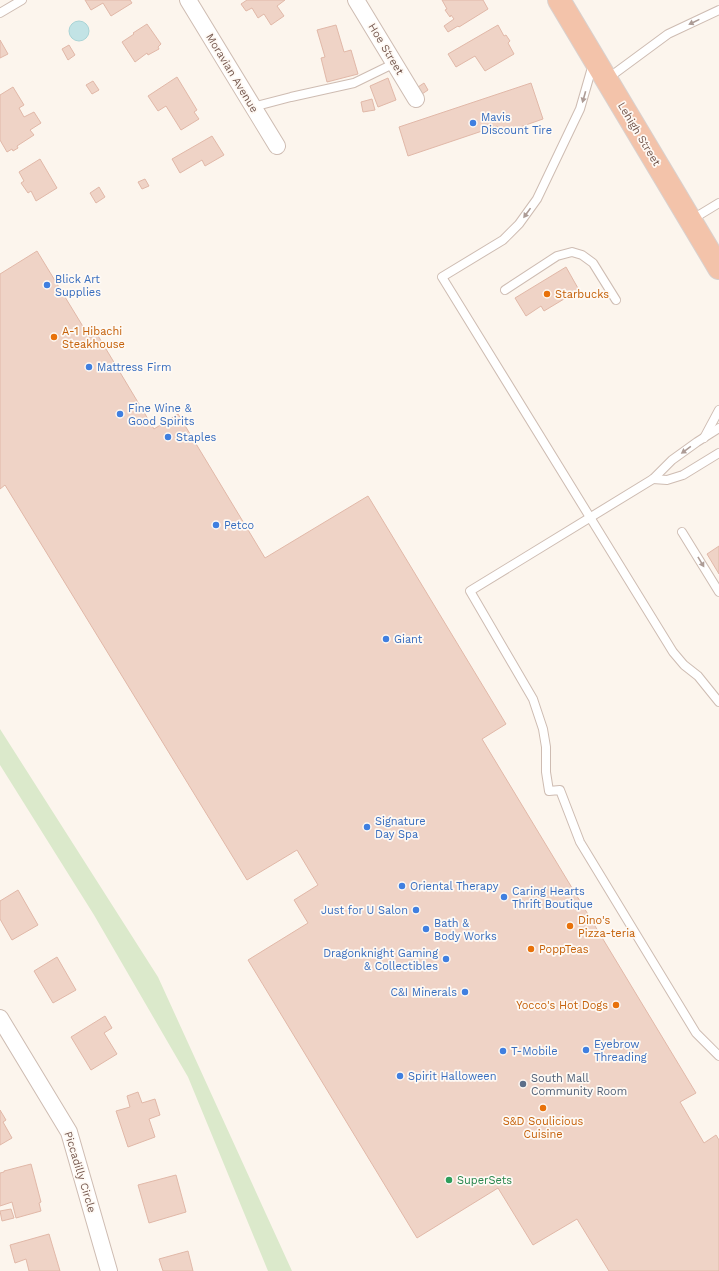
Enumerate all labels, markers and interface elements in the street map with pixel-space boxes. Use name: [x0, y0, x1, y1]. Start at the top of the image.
one-way arrow: [688, 19, 699, 25]
street label: Hoe Street: [366, 21, 407, 77]
street label: Moravian Avenue: [203, 31, 261, 115]
one-way arrow: [581, 91, 587, 103]
street label: Lehigh Street: [615, 100, 663, 169]
place label: Mavis Discount Tire: [481, 111, 552, 137]
marker: Mavis Discount Tire: [468, 118, 478, 128]
one-way arrow: [523, 208, 531, 219]
place label: Blick Art Supplies: [55, 273, 101, 299]
marker: Blick Art Supplies: [42, 280, 52, 290]
place label: Starbucks: [555, 288, 609, 301]
marker: Starbucks: [542, 289, 552, 299]
place label: A-1 Hibachi Steakhouse: [62, 325, 125, 351]
marker: A-1 Hibachi Steakhouse: [49, 332, 59, 342]
place label: Mattress Firm: [97, 361, 171, 374]
marker: Mattress Firm: [84, 362, 94, 372]
place label: Fine Wine & Good Spirits: [128, 402, 195, 428]
marker: Fine Wine & Good Spirits: [115, 409, 125, 419]
place label: Staples: [176, 431, 216, 444]
marker: Staples: [163, 432, 173, 442]
one-way arrow: [681, 446, 692, 454]
place label: Petco: [224, 519, 254, 532]
marker: Petco: [211, 520, 221, 530]
one-way arrow: [697, 557, 704, 568]
place label: Giant: [394, 633, 423, 646]
marker: Giant: [381, 634, 391, 644]
place label: Signature Day Spa: [375, 815, 426, 841]
marker: Signature Day Spa: [362, 822, 372, 832]
place label: Oriental Therapy: [410, 880, 499, 893]
marker: Oriental Therapy: [397, 881, 407, 891]
place label: Caring Hearts Thrift Boutique: [512, 885, 593, 911]
marker: Caring Hearts Thrift Boutique: [499, 892, 509, 902]
place label: Just for U Salon: [321, 904, 408, 917]
marker: Just for U Salon: [411, 905, 421, 915]
place label: Dino's Pizza-teria: [578, 914, 635, 940]
place label: Bath & Body Works: [434, 917, 497, 943]
marker: Dino's Pizza-teria: [565, 921, 575, 931]
marker: Bath & Body Works: [421, 924, 431, 934]
place label: PoppTeas: [539, 943, 589, 956]
marker: PoppTeas: [526, 944, 536, 954]
place label: Dragonknight Gaming & Collectibles: [323, 947, 438, 973]
marker: Dragonknight Gaming & Collectibles: [441, 954, 451, 964]
place label: C&I Minerals: [390, 986, 457, 999]
marker: C&I Minerals: [460, 987, 470, 997]
place label: Yocco's Hot Dogs: [516, 999, 608, 1012]
marker: Yocco's Hot Dogs: [611, 1000, 621, 1010]
place label: Eyebrow Threading: [594, 1038, 647, 1064]
place label: T-Mobile: [511, 1045, 558, 1058]
marker: Eyebrow Threading: [581, 1045, 591, 1055]
marker: T-Mobile: [498, 1046, 508, 1056]
place label: Spirit Halloween: [408, 1070, 497, 1083]
marker: Spirit Halloween: [395, 1071, 405, 1081]
place label: South Mall Community Room: [531, 1072, 627, 1098]
marker: South Mall Community Room: [518, 1079, 528, 1089]
marker: S&D Soulicious Cuisine: [538, 1103, 548, 1113]
place label: S&D Soulicious Cuisine: [503, 1115, 583, 1141]
street label: Piccadilly Circle: [61, 1130, 99, 1214]
place label: SuperSets: [457, 1174, 512, 1187]
marker: SuperSets: [444, 1175, 454, 1185]

